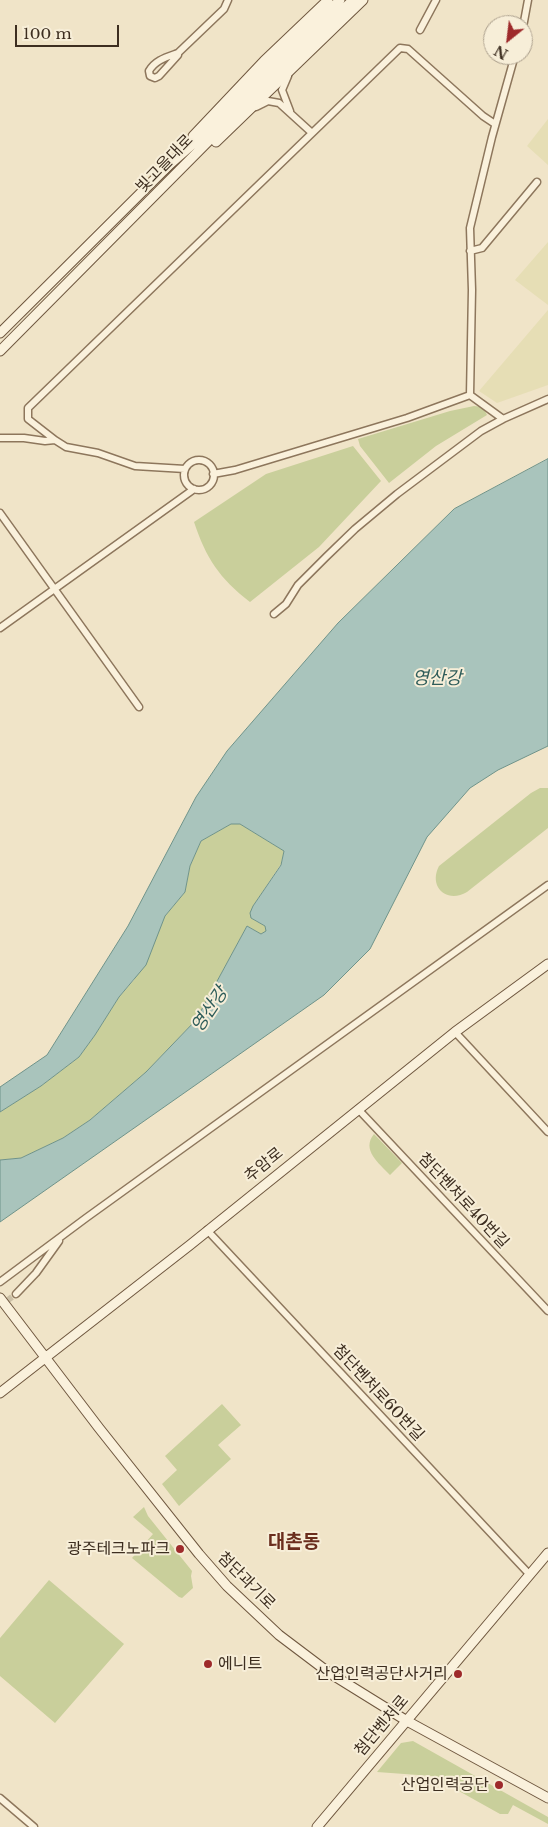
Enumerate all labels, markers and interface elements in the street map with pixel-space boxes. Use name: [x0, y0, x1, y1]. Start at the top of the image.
scale bar: [18, 15, 121, 47]
north arrow: [483, 15, 533, 65]
text: 100 m: [23, 24, 72, 43]
text: N: [491, 41, 511, 63]
street label: 빛고을대로: [133, 131, 197, 197]
water label: 영산강: [412, 668, 462, 690]
water label: 영산강: [187, 983, 233, 1037]
street label: 추암로: [241, 1144, 287, 1186]
street label: 첨단벤처로40번길: [414, 1149, 512, 1253]
street label: 첨단벤처로60번길: [328, 1341, 428, 1445]
district label: 대촌동: [268, 1532, 320, 1554]
place label: 광주테크노파크: [67, 1539, 170, 1559]
marker: 광주테크노파크: [174, 1543, 186, 1555]
street label: 첨단과기로: [213, 1548, 279, 1614]
place label: 에니트: [218, 1654, 262, 1674]
marker: 에니트: [202, 1658, 214, 1670]
place label: 산업인력공단사거리: [316, 1664, 448, 1684]
marker: 산업인력공단사거리: [452, 1668, 464, 1680]
street label: 첨단벤처로: [351, 1692, 413, 1760]
place label: 산업인력공단: [401, 1775, 489, 1795]
marker: 산업인력공단: [493, 1779, 505, 1791]

